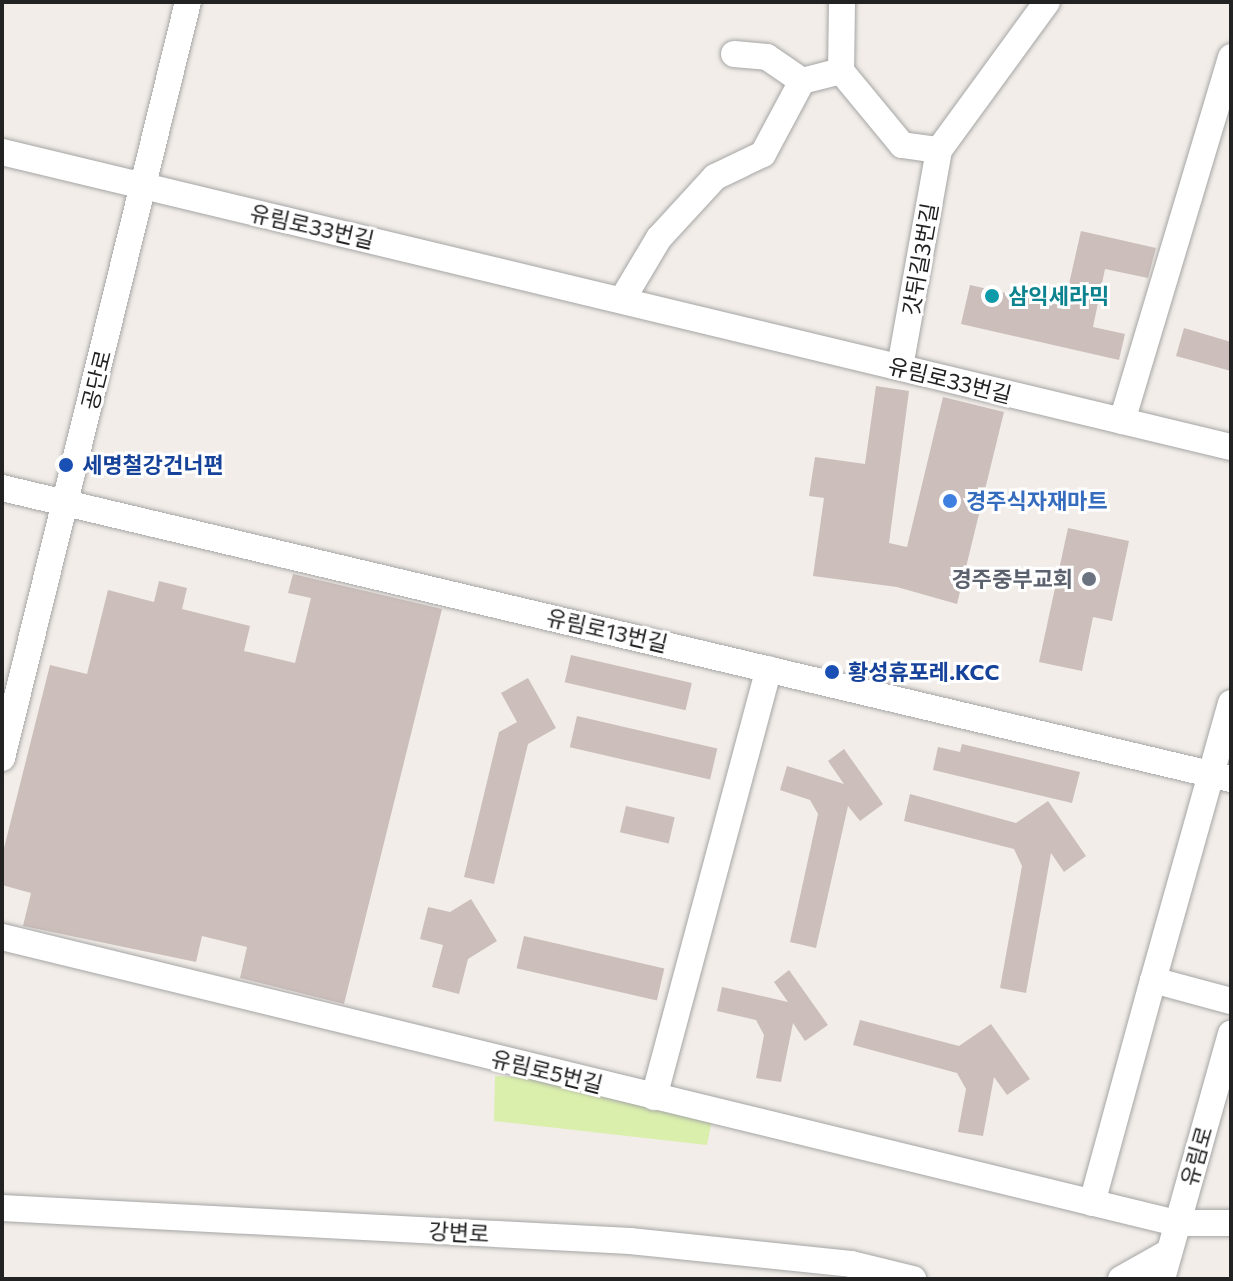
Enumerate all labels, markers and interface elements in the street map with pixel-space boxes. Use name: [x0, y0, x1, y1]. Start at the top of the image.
street label: 유림로33번길: [248, 199, 376, 253]
street label: 갓뒤길3번길: [897, 201, 943, 317]
place label: 삼익세라믹: [1008, 283, 1109, 309]
marker: 삼익세라믹: [983, 287, 1001, 305]
street label: 공단로: [76, 347, 116, 413]
street label: 유림로33번길: [886, 352, 1014, 408]
place label: 세명철강건너편: [82, 452, 224, 478]
marker: 세명철강건너편: [57, 456, 75, 474]
place label: 경주식자재마트: [966, 488, 1108, 514]
marker: 경주식자재마트: [941, 492, 959, 510]
place label: 경주중부교회: [952, 566, 1073, 592]
marker: 경주중부교회: [1080, 570, 1098, 588]
street label: 유림로13번길: [544, 603, 670, 657]
place label: 황성휴포레.KCC: [848, 659, 1000, 685]
marker: 황성휴포레.KCC: [823, 663, 841, 681]
street label: 유림로5번길: [489, 1044, 605, 1098]
street label: 유림로: [1175, 1123, 1217, 1189]
street label: 강변로: [428, 1217, 490, 1247]

